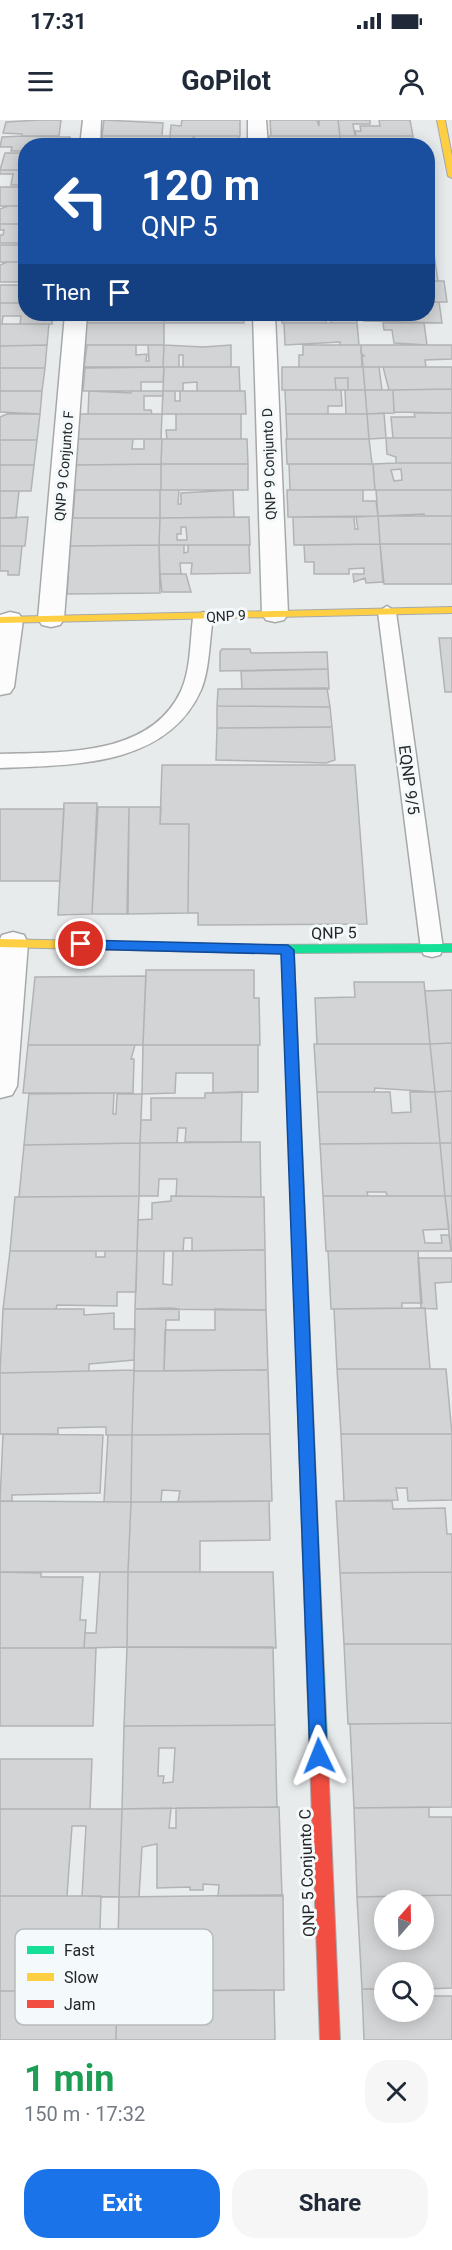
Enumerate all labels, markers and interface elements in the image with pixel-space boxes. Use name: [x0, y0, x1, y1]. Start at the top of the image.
text: 17:31: [30, 9, 87, 34]
icon: menu: [24, 65, 57, 98]
text: GoPilot: [181, 65, 271, 97]
icon: person: [395, 65, 428, 98]
text: 120 m: [141, 161, 260, 210]
icon: left: [42, 162, 120, 240]
text: QNP 5: [141, 211, 218, 243]
icon: arrive: [103, 276, 136, 309]
text: Then: [42, 280, 91, 305]
street label: QNP 9 Conjunto D: [259, 408, 279, 520]
street label: QNP 9 Conjunto F: [51, 410, 77, 522]
street label: QNP 9: [206, 607, 246, 625]
street label: EQNP 9/5: [395, 744, 423, 816]
pin: [55, 918, 106, 969]
street label: QNP 5: [311, 923, 357, 943]
icon: arrive: [64, 927, 97, 960]
position arrow: [287, 1724, 351, 1788]
street label: QNP 5 Conjunto C: [295, 1809, 319, 1937]
north arrow: [374, 1890, 434, 1950]
map controls: [374, 1890, 434, 2022]
legend: [15, 1929, 213, 2025]
text: Fast: [64, 1941, 95, 1960]
button: search: [374, 1962, 434, 2022]
text: Slow: [64, 1968, 99, 1987]
text: Jam: [64, 1995, 96, 2014]
text: 1 min: [24, 2058, 115, 2100]
button: close: [365, 2060, 428, 2123]
text: 150 m · 17:32: [24, 2102, 145, 2126]
button: Exit: [24, 2169, 220, 2238]
button: Share: [232, 2169, 428, 2238]

